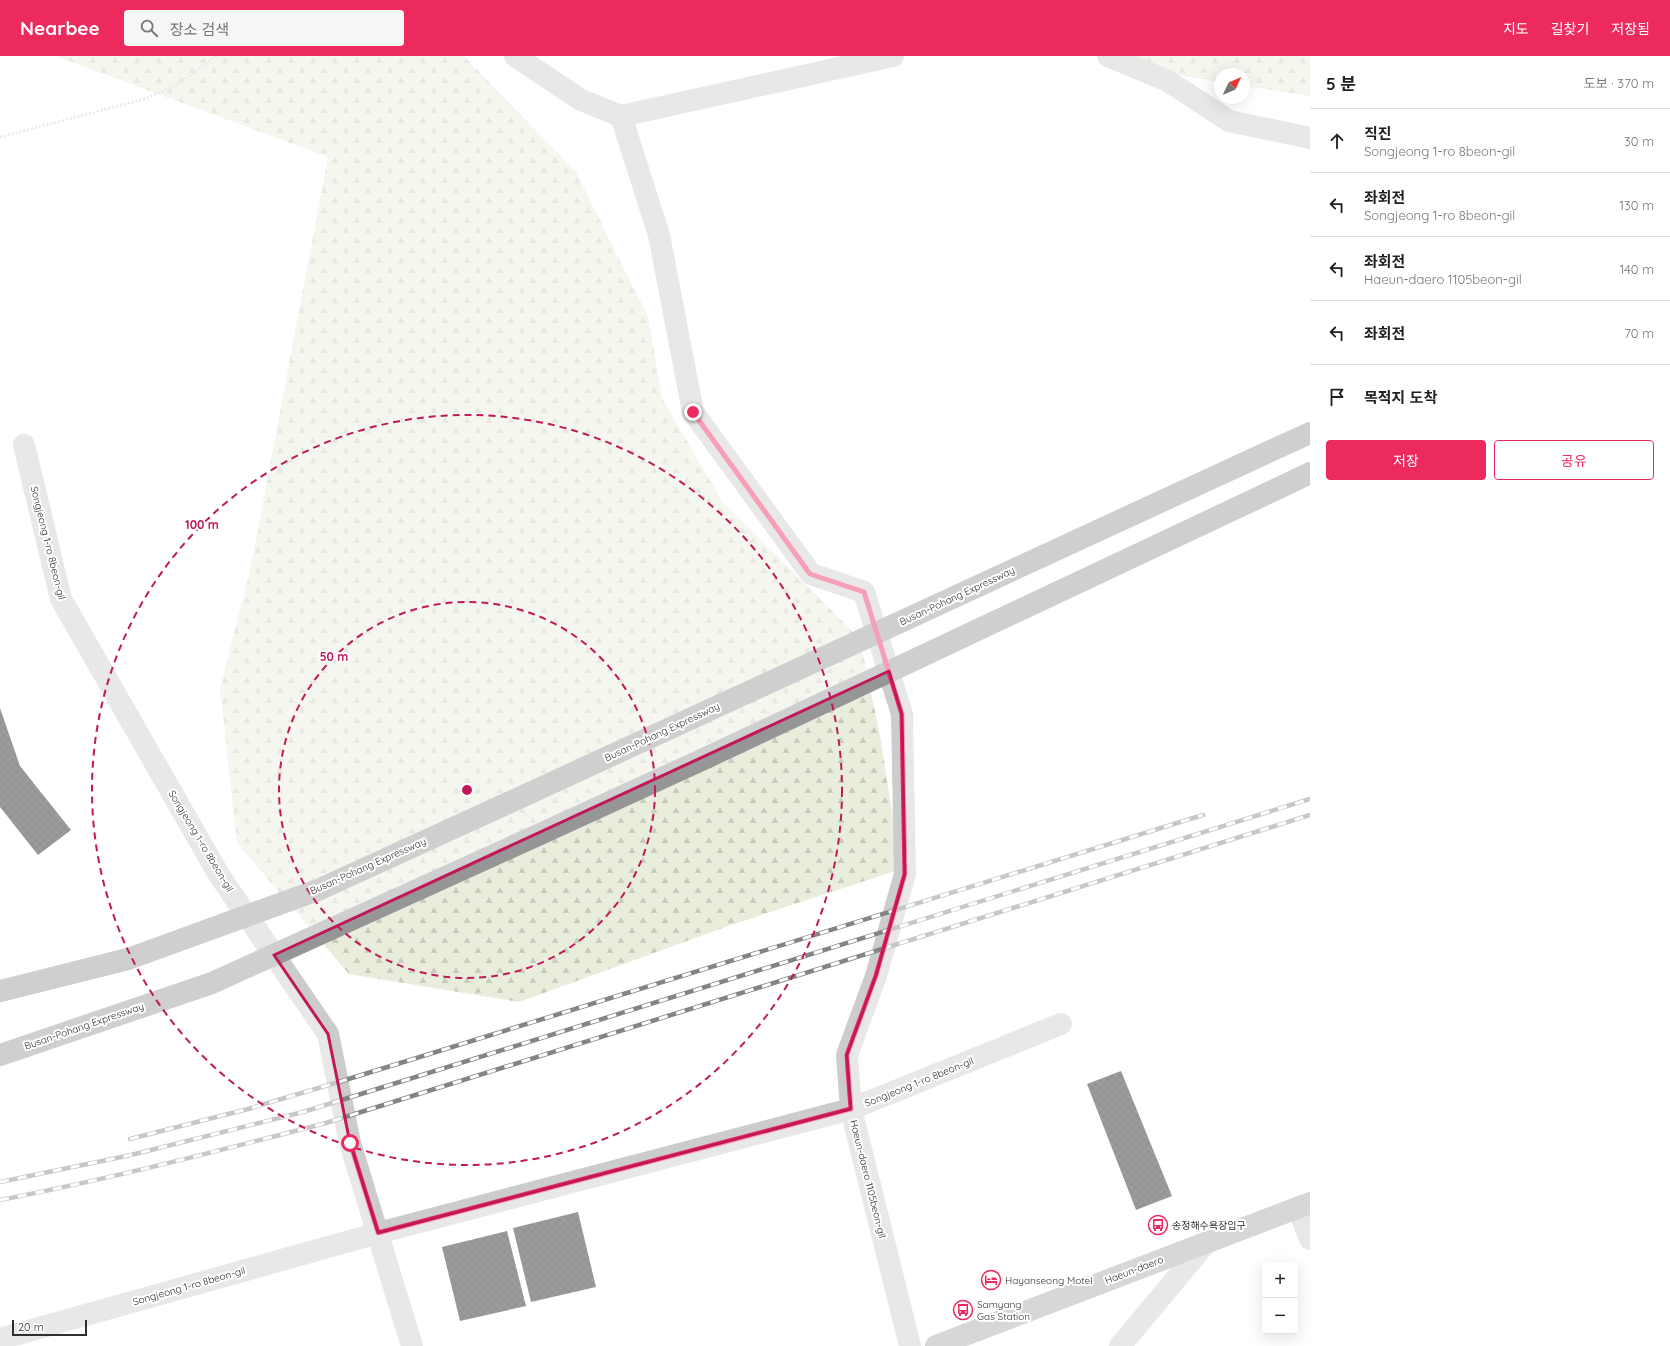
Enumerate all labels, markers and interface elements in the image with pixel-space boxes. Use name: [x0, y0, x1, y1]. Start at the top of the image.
search box: [124, 10, 404, 46]
text: Nearbee: [20, 16, 100, 40]
icon: search: [138, 17, 160, 39]
text: 장소 검색: [170, 20, 229, 39]
text: 지도: [1503, 20, 1529, 38]
text: 길찾기: [1551, 20, 1589, 38]
text: 저장됨: [1611, 20, 1650, 38]
north arrow: [1214, 68, 1250, 104]
text: 5 분: [1326, 73, 1356, 94]
text: 도보 · 370 m: [1584, 75, 1654, 91]
text: 직진: [1364, 124, 1392, 143]
icon: ahead: [1326, 130, 1348, 152]
text: 30 m: [1624, 133, 1654, 149]
text: Songjeong 1-ro 8beon-gil: [1364, 143, 1515, 159]
text: 좌회전: [1364, 188, 1405, 207]
icon: left: [1326, 194, 1348, 216]
text: 130 m: [1619, 197, 1654, 213]
text: Songjeong 1-ro 8beon-gil: [1364, 207, 1515, 223]
text: 좌회전: [1364, 252, 1405, 271]
icon: left: [1326, 258, 1348, 280]
text: 140 m: [1619, 261, 1654, 277]
text: Haeun-daero 1105beon-gil: [1364, 271, 1522, 287]
icon: left: [1326, 322, 1348, 344]
text: 좌회전: [1364, 324, 1405, 343]
text: 70 m: [1624, 325, 1654, 341]
icon: arrive: [1326, 386, 1348, 408]
text: 목적지 도착: [1364, 388, 1437, 407]
route end: [684, 403, 702, 421]
button: 저장: [1326, 440, 1486, 480]
button: 공유: [1494, 440, 1654, 480]
street label: Songjeong 1-ro 8beon-gil: [28, 485, 68, 601]
text: 100 m: [185, 517, 219, 532]
street label: Busan-Pohang Expressway: [897, 564, 1017, 628]
text: 50 m: [320, 649, 348, 664]
street label: Busan-Pohang Expressway: [602, 700, 722, 764]
centre of rings: [460, 783, 474, 797]
street label: Songjeong 1-ro 8beon-gil: [165, 788, 237, 894]
street label: Busan-Pohang Expressway: [308, 835, 428, 897]
street label: Busan-Pohang Expressway: [22, 999, 146, 1053]
street label: Songjeong 1-ro 8beon-gil: [863, 1054, 975, 1110]
street label: Haeun-daero 1105beon-gil: [847, 1119, 889, 1239]
route start: [341, 1134, 359, 1152]
bus stop icon: 송정해수욕장입구: [1147, 1214, 1169, 1236]
place label: 송정해수욕장입구: [1172, 1219, 1246, 1232]
street label: Haeun-daero: [1103, 1253, 1165, 1287]
map controls: [1262, 1262, 1298, 1334]
button: +: [1262, 1262, 1298, 1298]
street label: Songjeong 1-ro 8beon-gil: [131, 1264, 247, 1308]
hotel icon: Hayanseong Motel: [980, 1269, 1002, 1291]
place label: Hayanseong Motel: [1005, 1274, 1093, 1287]
place label: Samyang Gas Station: [977, 1298, 1030, 1323]
button: −: [1262, 1298, 1298, 1334]
bus stop icon: Samyang Gas Station: [952, 1299, 974, 1321]
scale bar: [12, 1318, 87, 1337]
text: 20 m: [18, 1320, 44, 1334]

